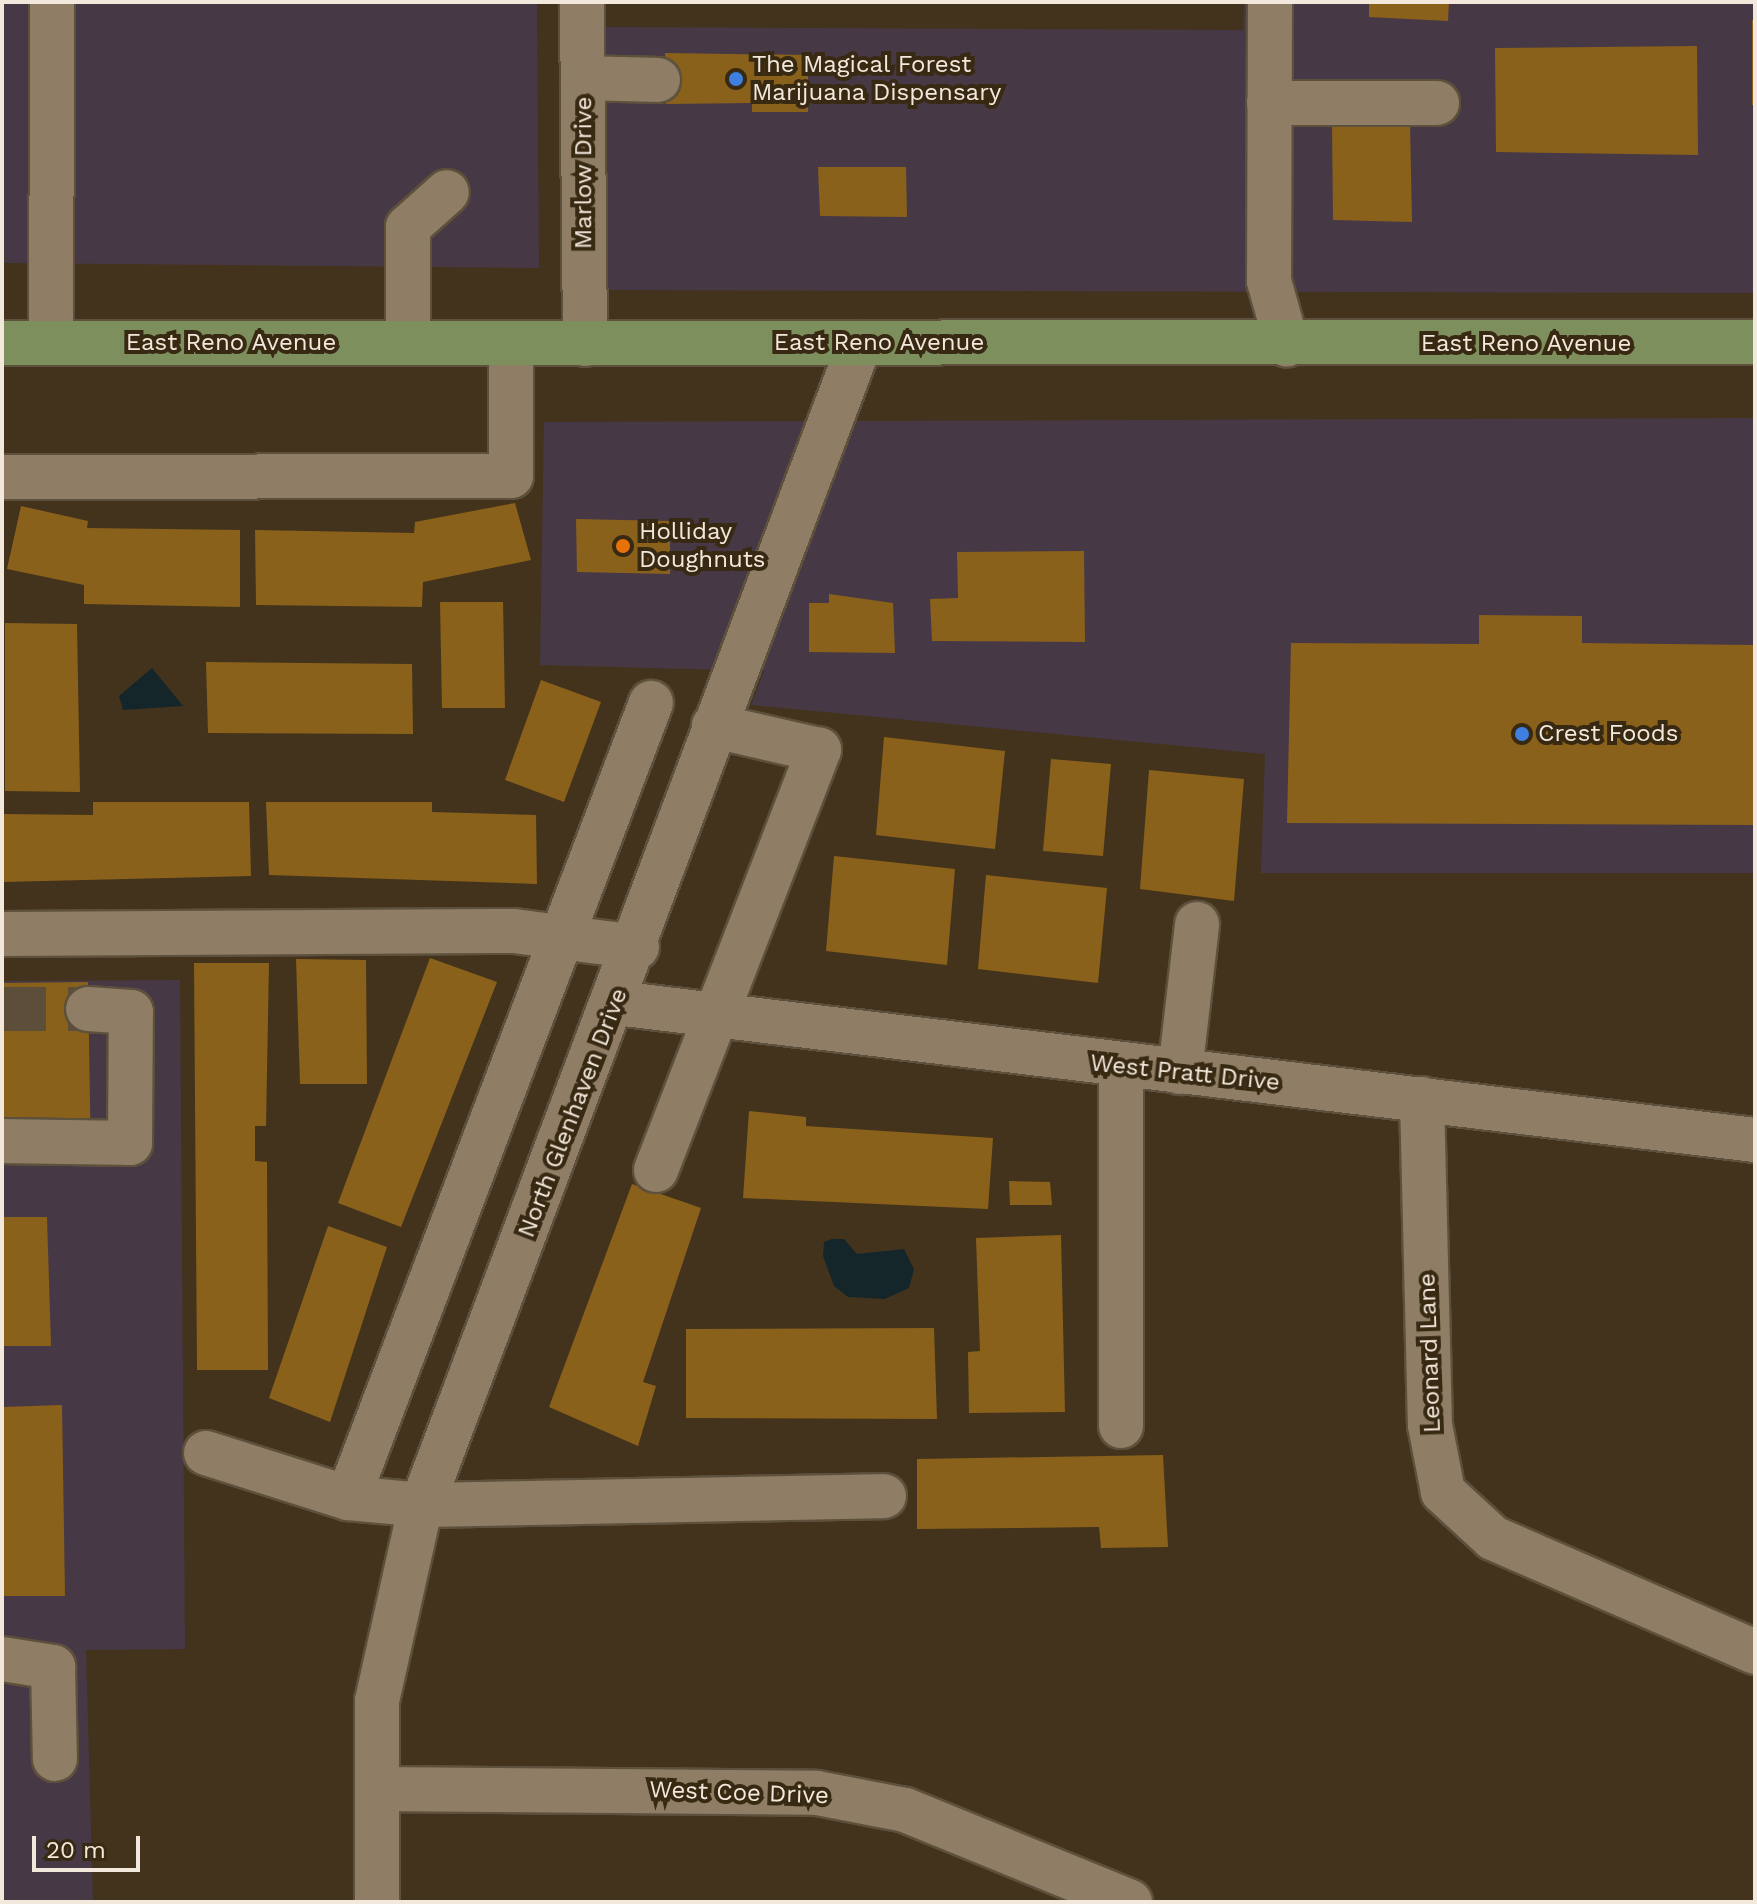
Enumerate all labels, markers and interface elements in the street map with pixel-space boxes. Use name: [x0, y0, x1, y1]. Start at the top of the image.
place label: The Magical Forest Marijuana Dispensary: [752, 51, 1002, 107]
marker: The Magical Forest Marijuana Dispensary: [727, 70, 745, 88]
street label: Marlow Drive: [570, 96, 598, 250]
street label: East Reno Avenue: [125, 329, 337, 357]
street label: East Reno Avenue: [773, 329, 985, 357]
street label: East Reno Avenue: [1420, 330, 1632, 358]
place label: Holliday Doughnuts: [639, 518, 766, 574]
marker: Holliday Doughnuts: [614, 537, 632, 555]
place label: Crest Foods: [1538, 720, 1678, 748]
marker: Crest Foods: [1513, 725, 1531, 743]
street label: North Glenhaven Drive: [512, 984, 634, 1242]
street label: West Pratt Drive: [1089, 1049, 1281, 1097]
street label: Leonard Lane: [1413, 1273, 1447, 1433]
street label: West Coe Drive: [649, 1775, 829, 1811]
scale bar: [36, 1820, 144, 1870]
text: 20 m: [46, 1836, 106, 1864]

